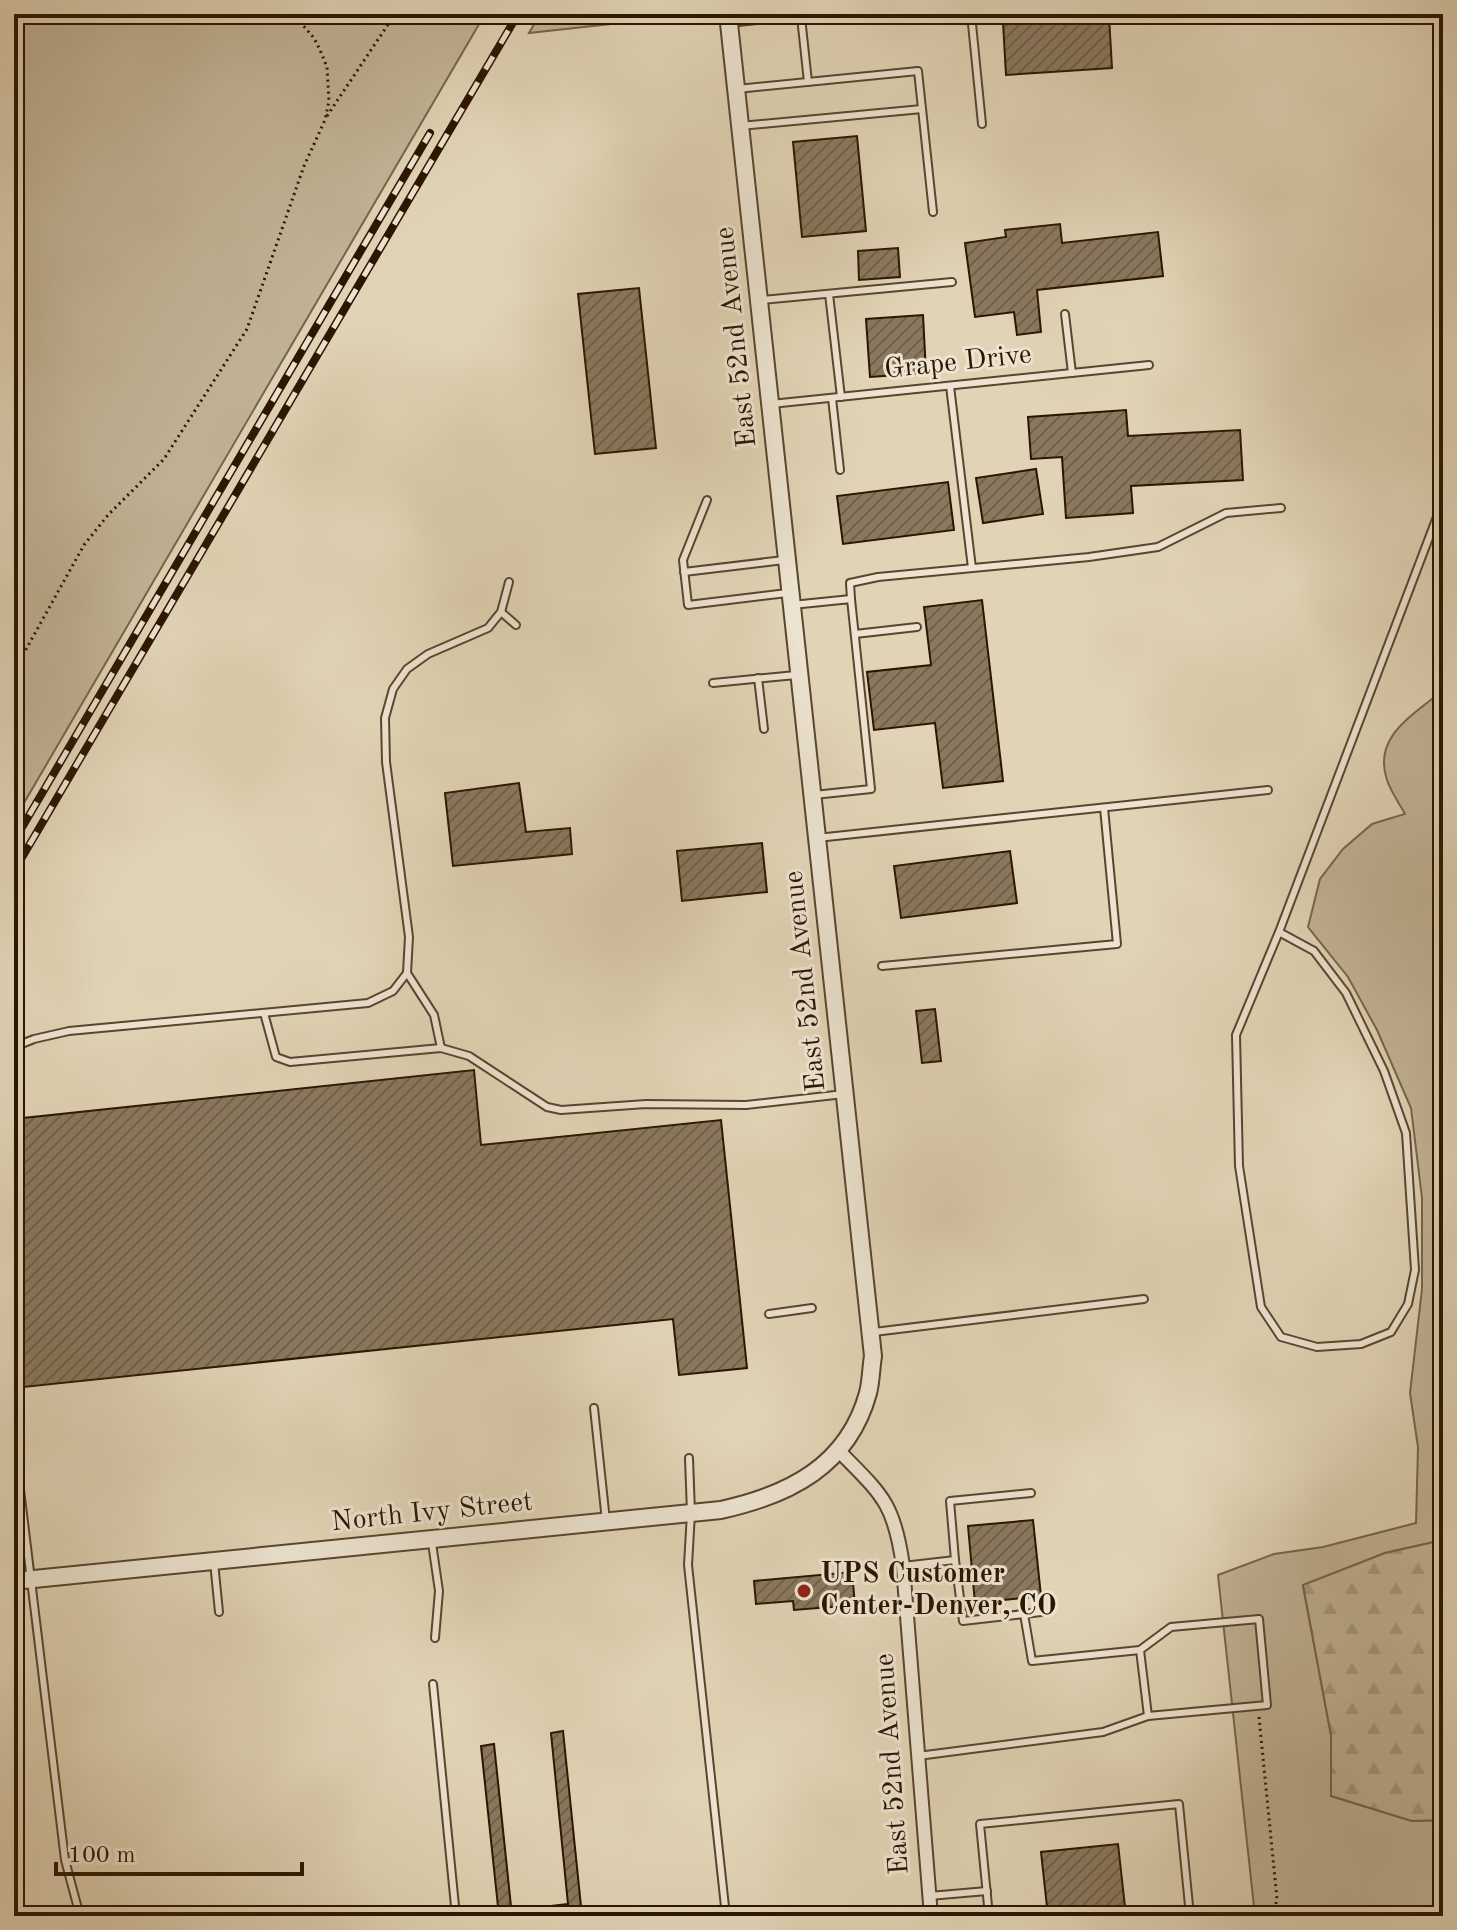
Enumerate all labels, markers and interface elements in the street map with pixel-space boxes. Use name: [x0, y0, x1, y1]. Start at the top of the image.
street label: East 52nd Avenue: [711, 225, 763, 449]
street label: Grape Drive: [883, 341, 1033, 385]
street label: East 52nd Avenue: [780, 869, 832, 1093]
street label: North Ivy Street: [330, 1488, 534, 1538]
place label: UPS Customer Center-Denver, CO: [820, 1561, 1057, 1621]
marker: UPS Customer Center-Denver, CO: [795, 1582, 813, 1600]
street label: East 52nd Avenue: [871, 1652, 915, 1876]
scale bar: [56, 1826, 302, 1876]
text: 100 m: [68, 1844, 136, 1868]

